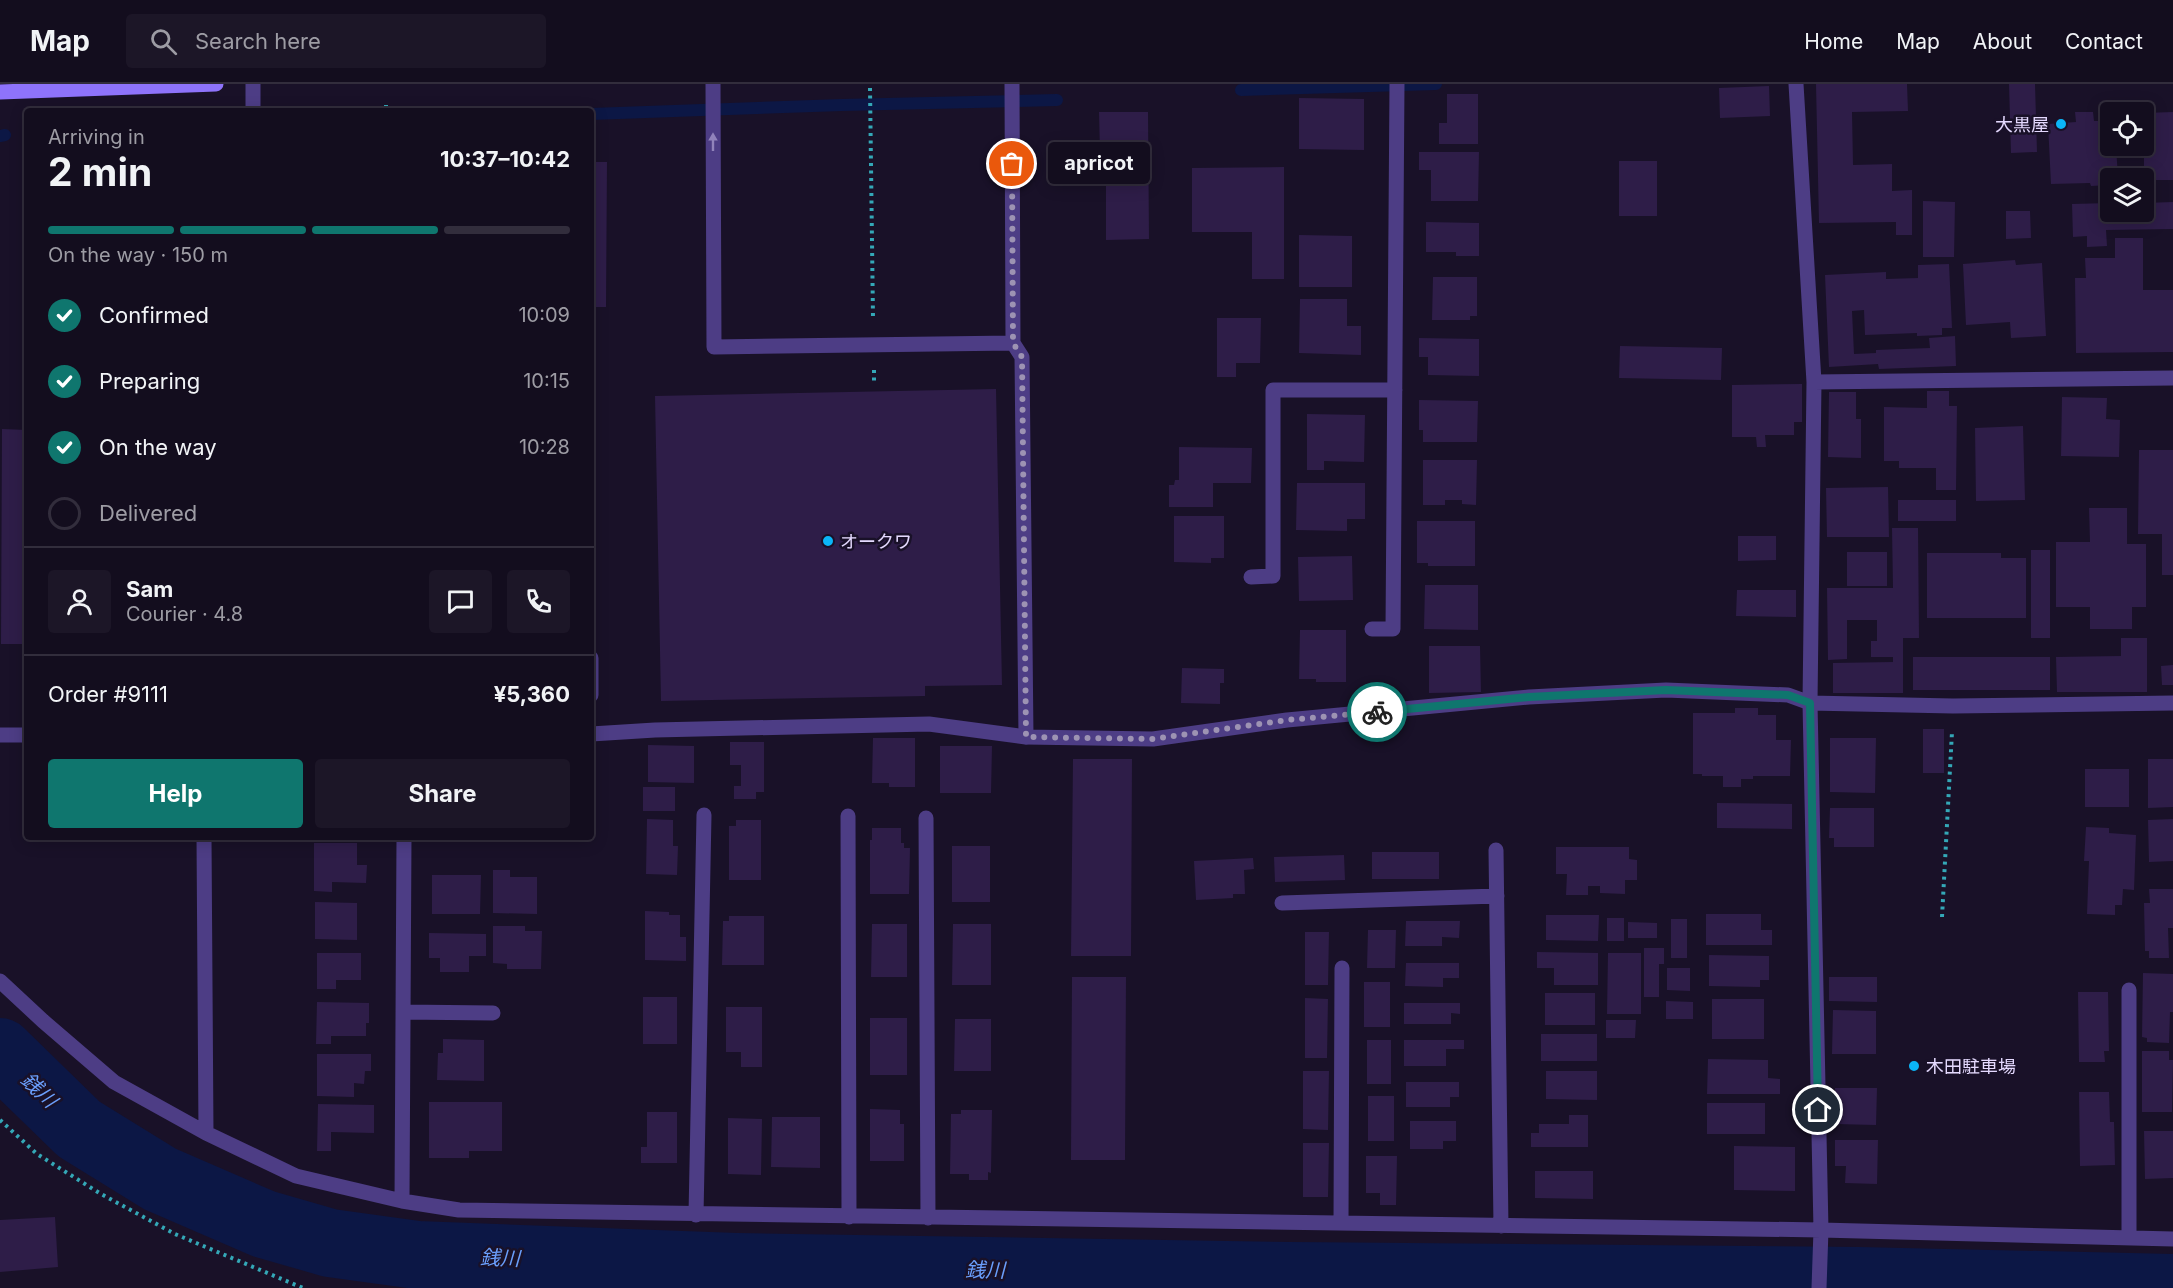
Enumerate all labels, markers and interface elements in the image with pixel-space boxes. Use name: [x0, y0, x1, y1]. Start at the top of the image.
search box: [126, 14, 546, 68]
text: Map: [30, 24, 90, 58]
icon: search: [147, 25, 180, 58]
text: Search here: [195, 28, 321, 54]
text: Home: [1804, 29, 1863, 54]
text: Map: [1896, 29, 1940, 54]
text: About: [1973, 29, 2032, 54]
text: Contact: [2065, 29, 2143, 54]
map controls: [2100, 102, 2154, 222]
button: locate: [2100, 102, 2154, 156]
place label: 大黒屋: [1995, 114, 2049, 135]
marker: 大黒屋: [2054, 117, 2068, 131]
text: Arriving in: [48, 125, 145, 149]
one-way arrow: [708, 133, 718, 152]
pin: [986, 138, 1037, 189]
callout: apricot: [1048, 143, 1150, 185]
text: 10:37–10:42: [440, 146, 570, 172]
icon: bag: [995, 147, 1028, 180]
text: 2 min: [48, 148, 152, 195]
text: apricot: [1064, 151, 1134, 175]
button: layers: [2100, 168, 2154, 222]
text: On the way · 150 m: [48, 243, 228, 267]
icon: check: [48, 299, 81, 332]
text: Confirmed: [99, 302, 209, 328]
text: 10:09: [518, 303, 570, 327]
icon: check: [48, 365, 81, 398]
text: Preparing: [99, 368, 200, 394]
text: 10:15: [523, 369, 570, 393]
icon: check: [48, 431, 81, 464]
text: On the way: [99, 434, 217, 460]
text: 10:28: [519, 435, 570, 459]
text: Delivered: [99, 500, 197, 526]
place label: オークワ: [840, 531, 912, 552]
marker: オークワ: [821, 534, 835, 548]
button: person: [48, 570, 111, 633]
button: chat: [429, 570, 492, 633]
button: phone: [507, 570, 570, 633]
text: Sam: [126, 576, 173, 602]
text: Courier · 4.8: [126, 602, 243, 626]
text: Order #9111: [48, 681, 168, 707]
text: ¥5,360: [494, 681, 570, 707]
courier: [1347, 682, 1407, 742]
icon: bike: [1361, 696, 1394, 729]
button: Help: [48, 759, 303, 828]
button: Share: [315, 759, 570, 828]
place label: 木田駐車場: [1926, 1056, 2016, 1077]
marker: 木田駐車場: [1907, 1059, 1921, 1073]
water label: 銭川: [16, 1067, 63, 1114]
pin: [1792, 1084, 1843, 1135]
icon: home: [1801, 1093, 1834, 1126]
water label: 銭川: [480, 1245, 522, 1271]
water label: 銭川: [965, 1258, 1007, 1282]

